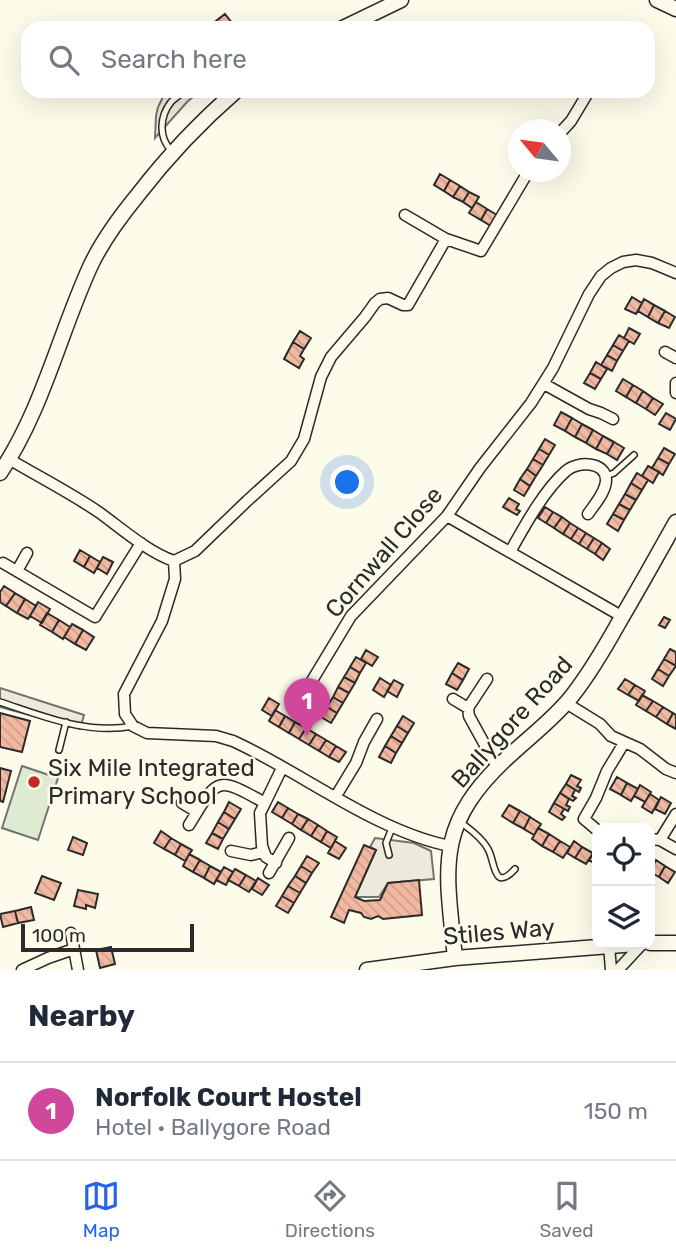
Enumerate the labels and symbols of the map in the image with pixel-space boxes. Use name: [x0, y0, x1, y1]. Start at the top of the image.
north arrow: [508, 119, 571, 182]
your location: [330, 465, 364, 499]
street label: Cornwall Close: [320, 481, 448, 623]
street label: Ballygore Road: [446, 651, 578, 793]
pin: 1: [284, 678, 330, 736]
place label: Six Mile Integrated Primary School: [48, 754, 255, 810]
marker: Six Mile Integrated Primary School: [26, 774, 42, 790]
street label: Stiles Way: [442, 913, 556, 951]
scale bar: [21, 921, 194, 953]

